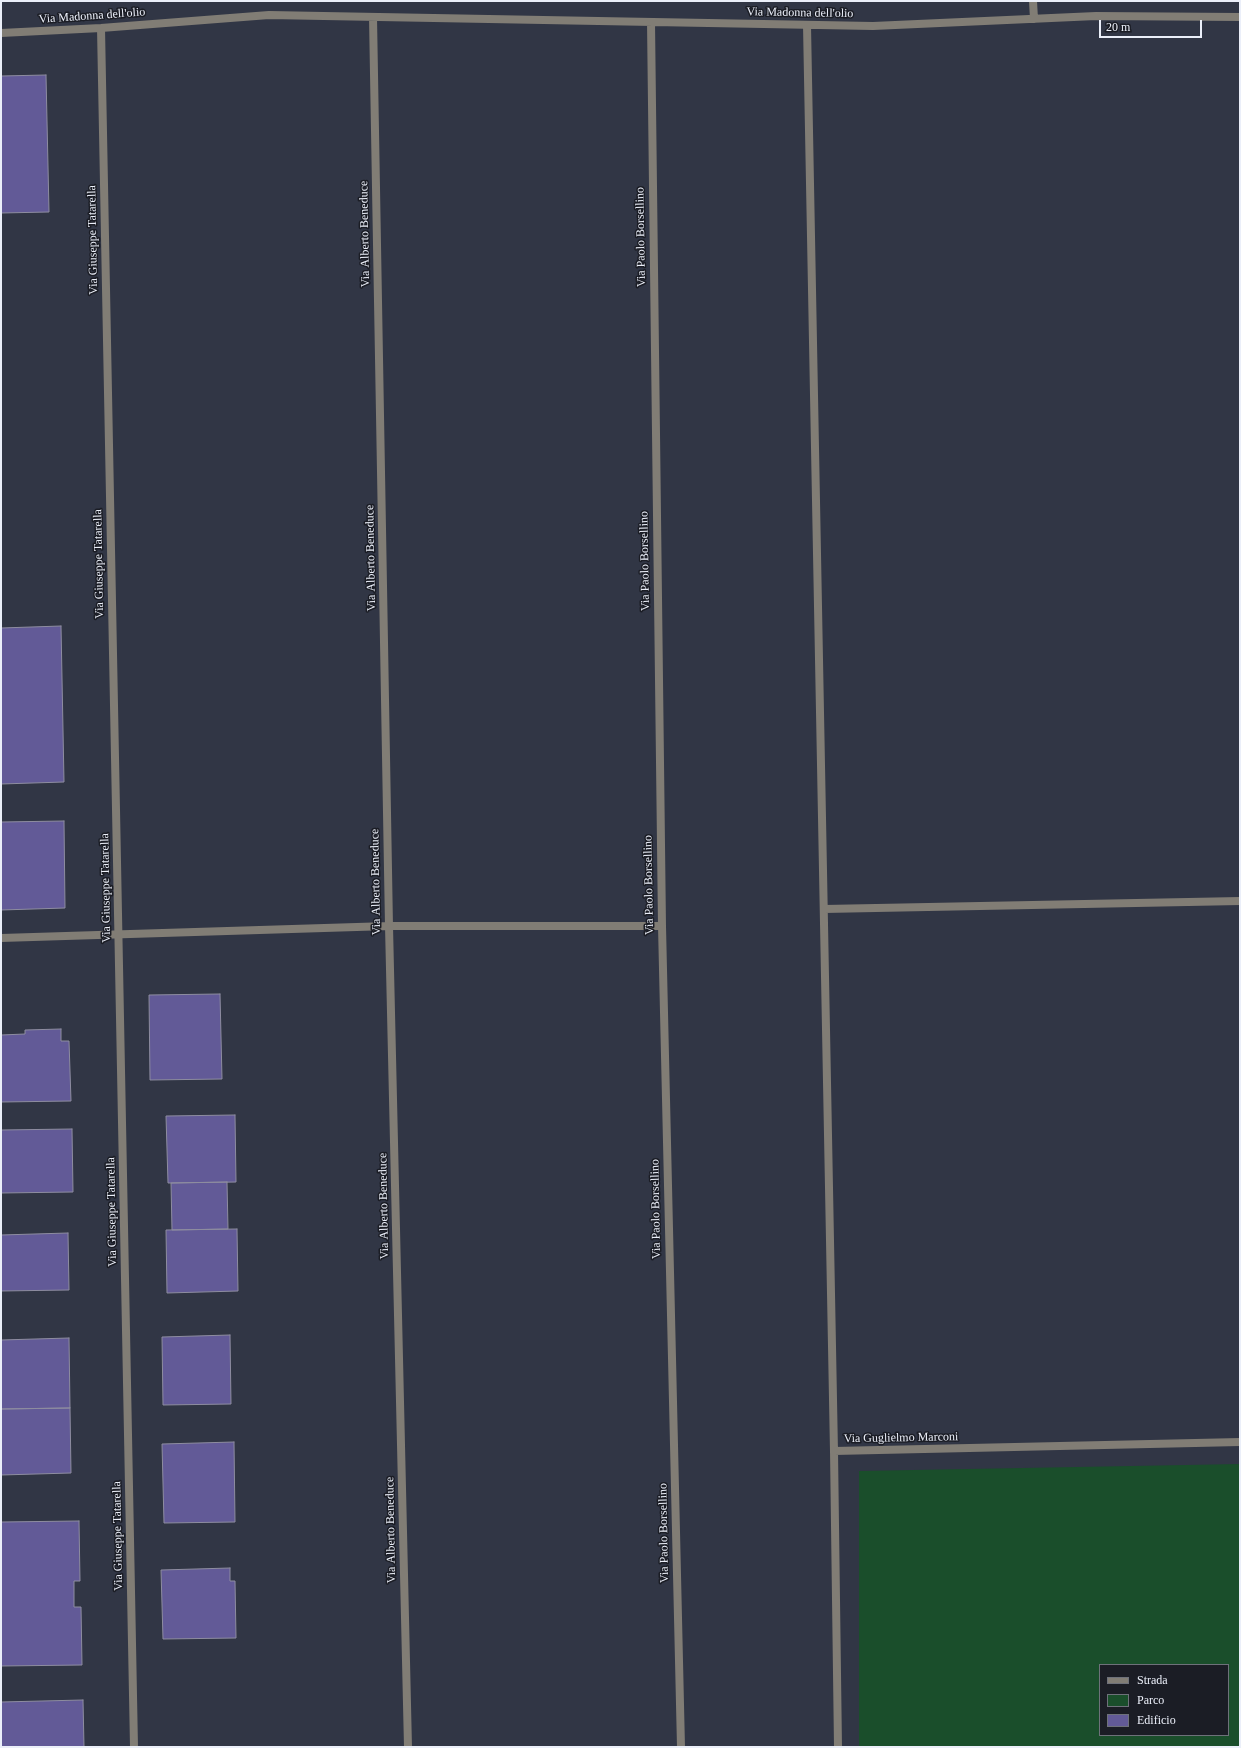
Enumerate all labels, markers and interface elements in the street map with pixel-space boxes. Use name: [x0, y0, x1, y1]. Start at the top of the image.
street label: Via Madonna dell'olio: [38, 5, 146, 27]
street label: Via Madonna dell'olio: [747, 5, 853, 21]
scale bar: [1101, 12, 1204, 38]
text: 20 m: [1106, 20, 1130, 34]
street label: Via Alberto Beneduce: [357, 181, 373, 287]
street label: Via Giuseppe Tatarella: [85, 185, 101, 295]
street label: Via Paolo Borsellino: [633, 187, 649, 287]
street label: Via Alberto Beneduce: [363, 505, 379, 611]
street label: Via Giuseppe Tatarella: [91, 509, 107, 619]
street label: Via Paolo Borsellino: [637, 511, 653, 611]
street label: Via Alberto Beneduce: [368, 829, 384, 935]
street label: Via Giuseppe Tatarella: [98, 833, 114, 943]
street label: Via Paolo Borsellino: [641, 835, 657, 935]
street label: Via Alberto Beneduce: [376, 1153, 392, 1259]
street label: Via Giuseppe Tatarella: [104, 1157, 120, 1267]
street label: Via Paolo Borsellino: [648, 1159, 664, 1259]
street label: Via Guglielmo Marconi: [844, 1430, 958, 1446]
street label: Via Alberto Beneduce: [383, 1477, 399, 1583]
street label: Via Giuseppe Tatarella: [110, 1481, 126, 1591]
street label: Via Paolo Borsellino: [656, 1483, 672, 1583]
legend: [1099, 1664, 1229, 1736]
text: Strada: [1137, 1673, 1168, 1687]
text: Parco: [1137, 1693, 1164, 1707]
text: Edificio: [1137, 1713, 1176, 1727]

